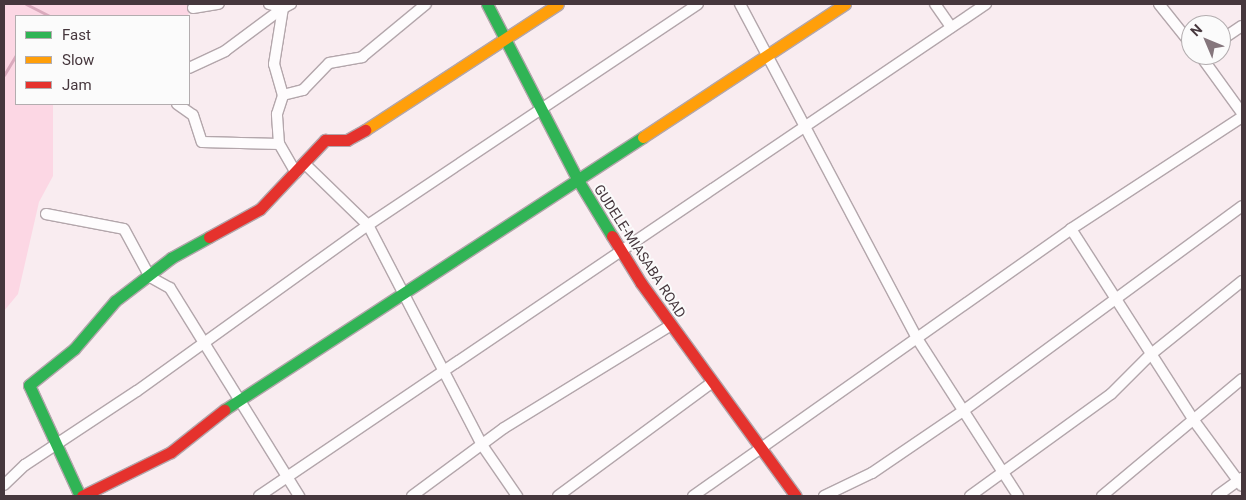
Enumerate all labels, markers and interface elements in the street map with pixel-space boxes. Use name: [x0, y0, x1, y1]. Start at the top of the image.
legend: [15, 15, 190, 105]
north arrow: [1181, 15, 1231, 65]
text: N: [1187, 21, 1205, 39]
text: Fast: [62, 26, 91, 44]
text: Slow: [62, 51, 94, 69]
text: Jam: [62, 76, 92, 94]
street label: GUDELE-MIASABA ROAD: [591, 181, 689, 321]

